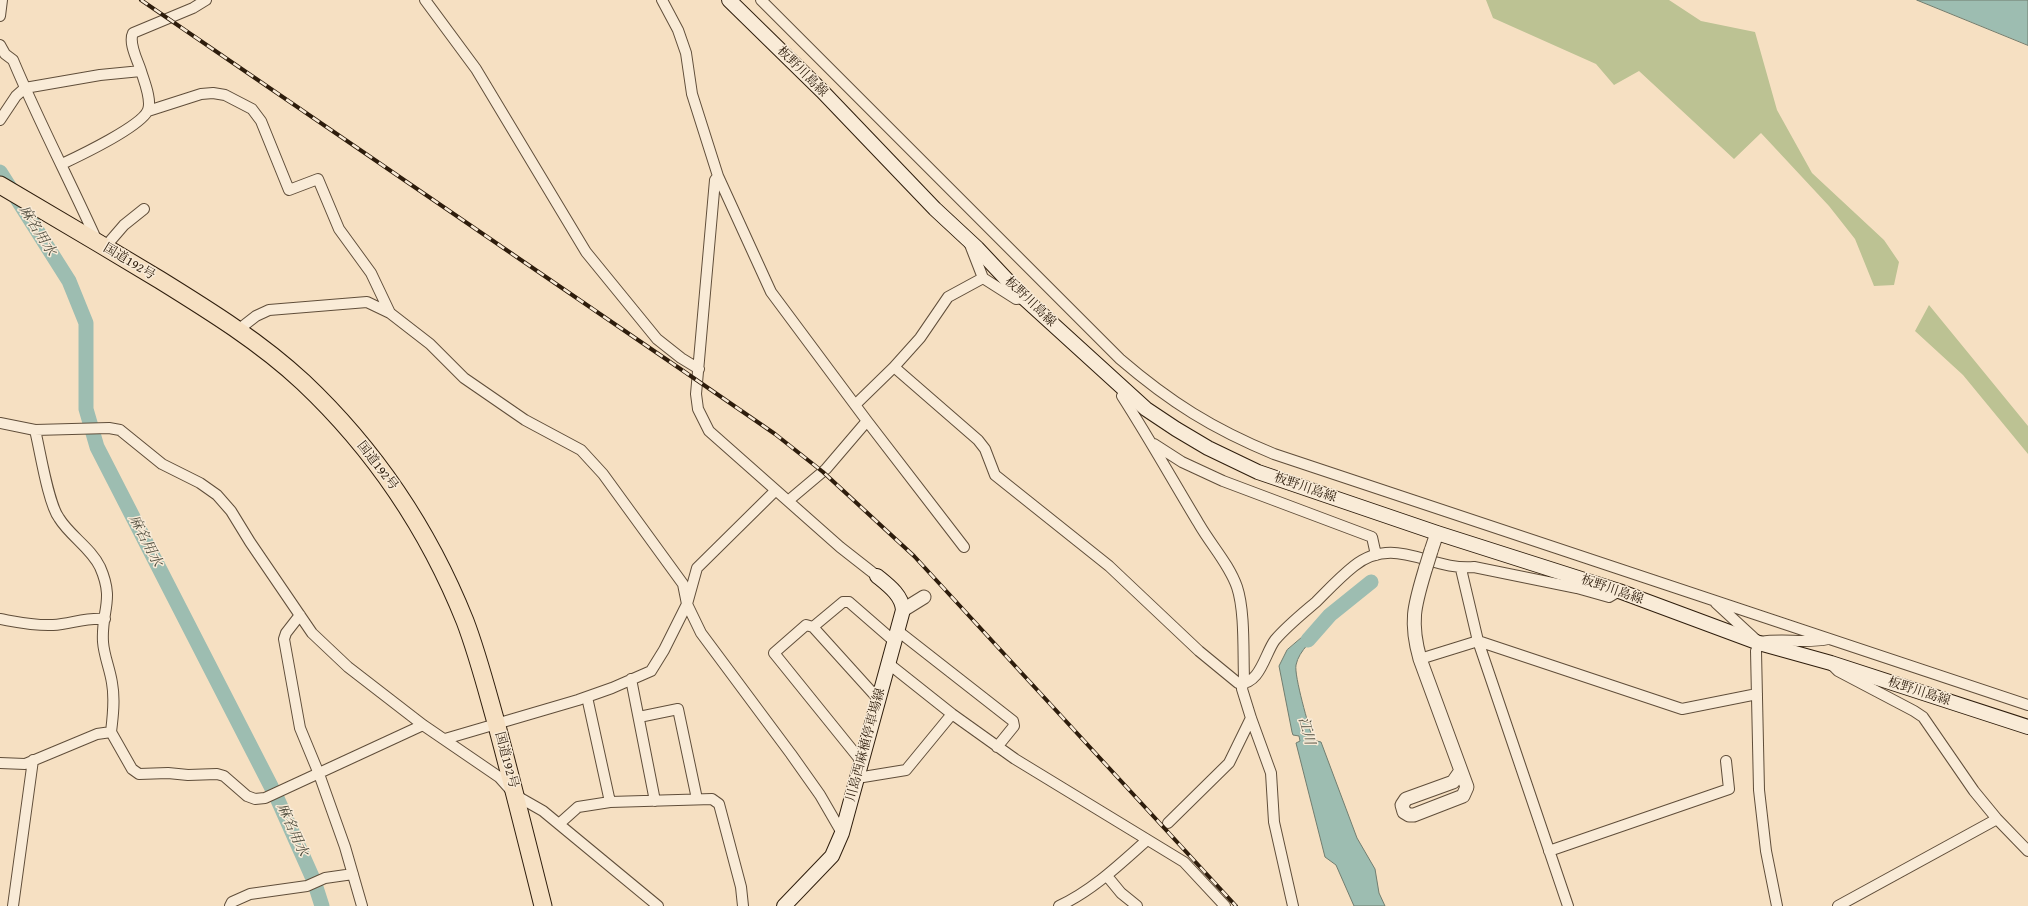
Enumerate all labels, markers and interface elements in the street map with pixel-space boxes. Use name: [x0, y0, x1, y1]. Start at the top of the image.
street label: 板野川島線: [774, 44, 830, 100]
water label: 麻名用水: [15, 203, 59, 259]
street label: 国道192号: [100, 240, 158, 284]
street label: 板野川島線: [1001, 274, 1059, 330]
street label: 国道192号: [353, 438, 401, 494]
street label: 板野川島線: [1272, 470, 1338, 506]
water label: 麻名用水: [125, 512, 165, 570]
street label: 板野川島線: [1579, 572, 1645, 608]
street label: 板野川島線: [1886, 675, 1952, 709]
street label: 川島西麻植停車場線: [843, 686, 889, 804]
water label: 江川: [1294, 715, 1318, 747]
street label: 国道192号: [491, 730, 521, 790]
water label: 麻名用水: [273, 801, 311, 859]

